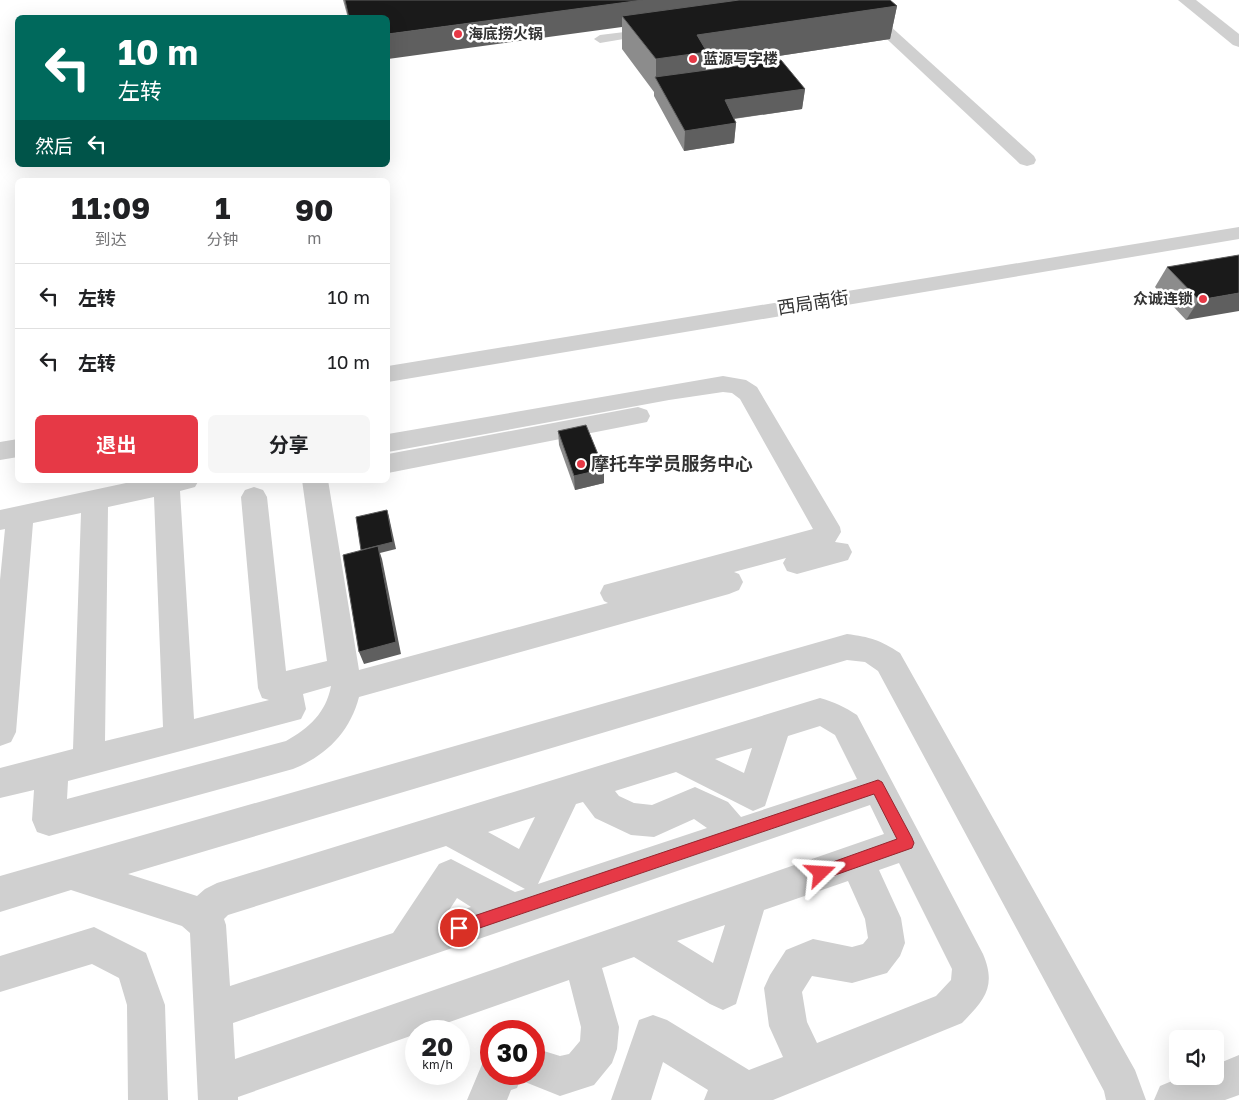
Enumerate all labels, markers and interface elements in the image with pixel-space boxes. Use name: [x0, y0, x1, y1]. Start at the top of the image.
place label: 海底捞火锅: [468, 24, 543, 42]
marker: 海底捞火锅: [452, 28, 464, 40]
text: 10 m: [118, 31, 198, 73]
icon: left: [35, 35, 100, 100]
place label: 蓝源写字楼: [703, 49, 778, 67]
marker: 蓝源写字楼: [687, 53, 699, 65]
text: 左转: [118, 77, 162, 104]
icon: left: [83, 130, 111, 158]
text: 然后: [35, 134, 73, 157]
text: 11:09: [71, 190, 150, 226]
text: 1: [215, 190, 230, 226]
text: 90: [295, 192, 334, 228]
text: m: [307, 228, 321, 248]
text: 到达: [95, 229, 127, 249]
text: 分钟: [207, 229, 239, 249]
icon: left: [35, 282, 63, 310]
text: 10 m: [327, 285, 370, 308]
text: 左转: [78, 286, 116, 309]
street label: 西局南街: [776, 286, 850, 319]
place label: 众诚连锁: [1133, 289, 1193, 307]
marker: 众诚连锁: [1197, 293, 1209, 305]
icon: left: [35, 347, 63, 375]
text: 10 m: [327, 350, 370, 373]
text: 左转: [78, 351, 116, 374]
button: 退出: [35, 415, 198, 473]
button: 分享: [208, 415, 370, 473]
place label: 摩托车学员服务中心: [591, 452, 753, 474]
marker: 摩托车学员服务中心: [575, 458, 587, 470]
position arrow: [794, 846, 846, 898]
pin: [438, 907, 480, 949]
icon: arrive: [445, 914, 473, 942]
speed limit sign: 30: [480, 1020, 545, 1085]
map controls: [1169, 1030, 1224, 1085]
button: sound: [1169, 1030, 1224, 1085]
text: 20: [422, 1031, 453, 1062]
text: km/h: [422, 1057, 453, 1072]

